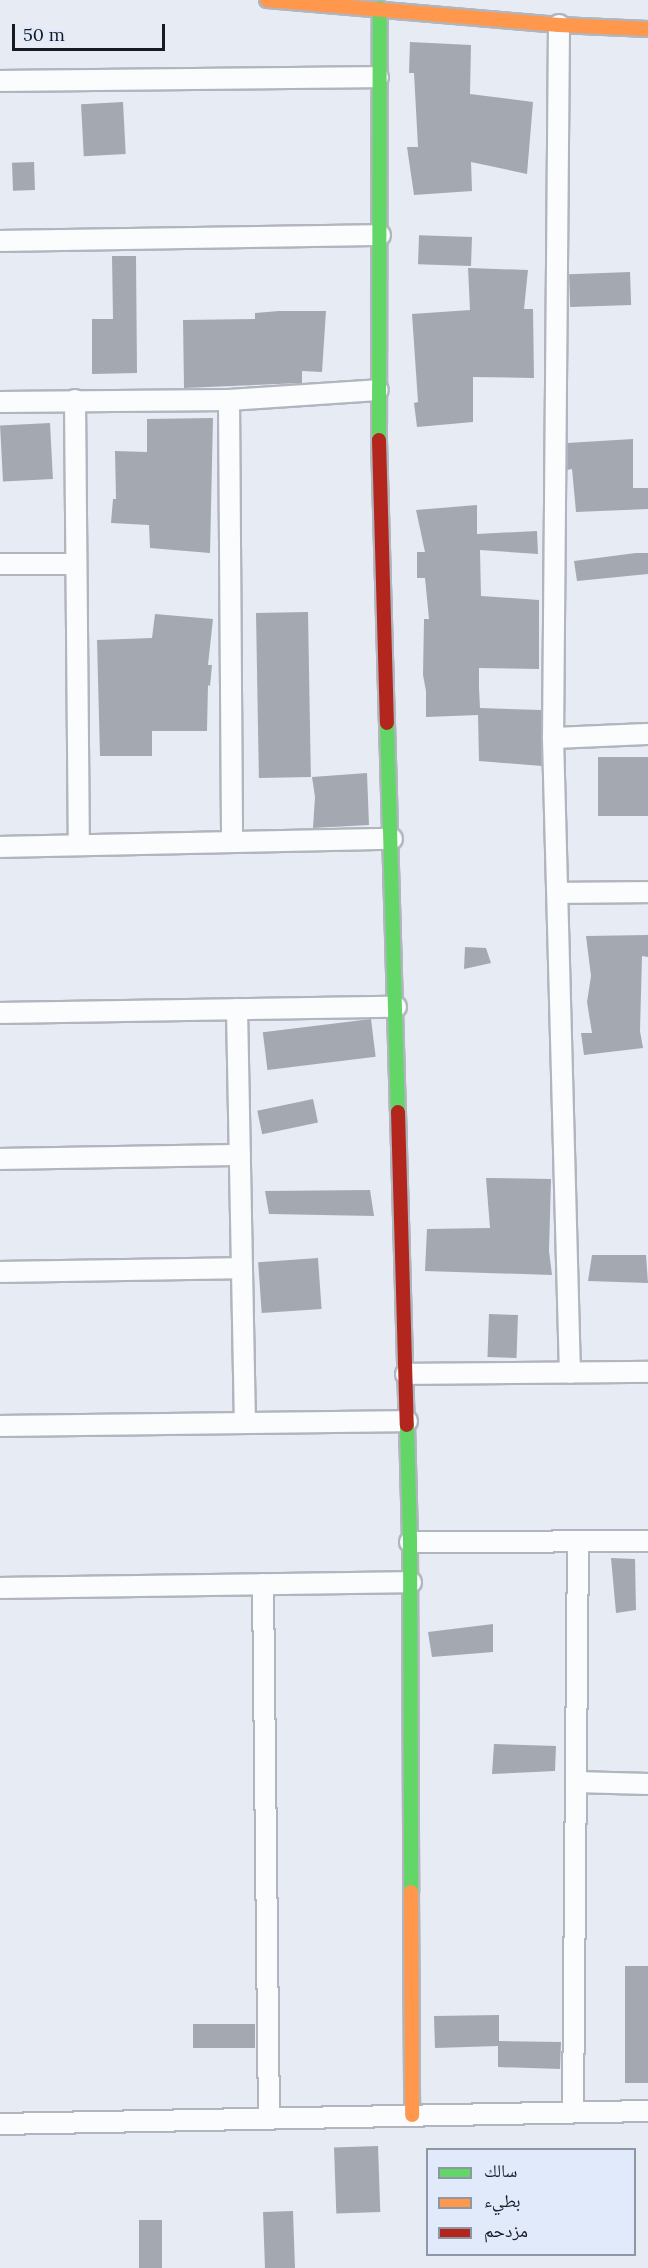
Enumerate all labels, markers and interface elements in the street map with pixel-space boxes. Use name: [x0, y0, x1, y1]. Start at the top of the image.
scale bar: [15, 12, 168, 50]
text: 50 m: [23, 23, 65, 46]
legend: [426, 2148, 636, 2256]
text: سالك: [484, 2159, 517, 2182]
text: بطيء: [484, 2189, 521, 2212]
text: مزدحم: [484, 2219, 528, 2242]

